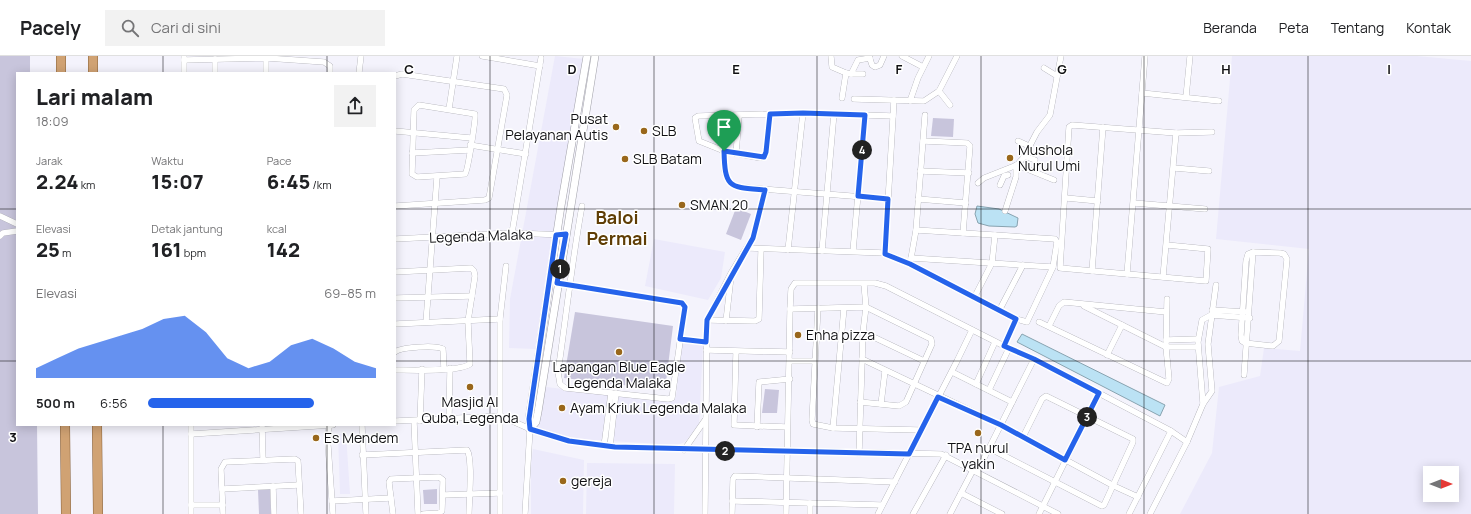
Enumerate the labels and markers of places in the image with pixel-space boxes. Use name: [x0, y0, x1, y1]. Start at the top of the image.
place label: Pusat Pelayanan Autis: [505, 109, 608, 144]
pin: [707, 110, 741, 151]
place label: SLB: [652, 121, 677, 140]
marker: Pusat Pelayanan Autis: [611, 122, 621, 132]
marker: SLB: [639, 126, 649, 136]
pin: 4: [852, 140, 872, 160]
place label: Mushola Nurul Umi: [1018, 140, 1080, 175]
place label: SLB Batam: [633, 149, 702, 168]
marker: Mushola Nurul Umi: [1005, 153, 1015, 163]
marker: SLB Batam: [620, 154, 630, 164]
place label: SMAN 20: [690, 195, 748, 214]
marker: SMAN 20: [677, 200, 687, 210]
pin: 1: [550, 259, 570, 279]
place label: Enha pizza: [806, 325, 875, 344]
marker: Enha pizza: [793, 330, 803, 340]
marker: Lapangan Blue Eagle Legenda Malaka: [614, 347, 624, 357]
place label: Lapangan Blue Eagle Legenda Malaka: [552, 357, 686, 392]
marker: Masjid Al Quba, Legenda: [465, 382, 475, 392]
place label: Masjid Al Quba, Legenda: [422, 392, 518, 427]
place label: Ayam Kriuk Legenda Malaka: [570, 398, 746, 417]
marker: Ayam Kriuk Legenda Malaka: [557, 403, 567, 413]
pin: 3: [1077, 407, 1097, 427]
place label: Es Mendem: [324, 428, 398, 447]
marker: TPA nurul yakin: [973, 428, 983, 438]
marker: Es Mendem: [311, 433, 321, 443]
place label: TPA nurul yakin: [947, 438, 1009, 473]
pin: 2: [715, 441, 735, 461]
place label: gereja: [571, 471, 612, 490]
marker: gereja: [558, 476, 568, 486]

